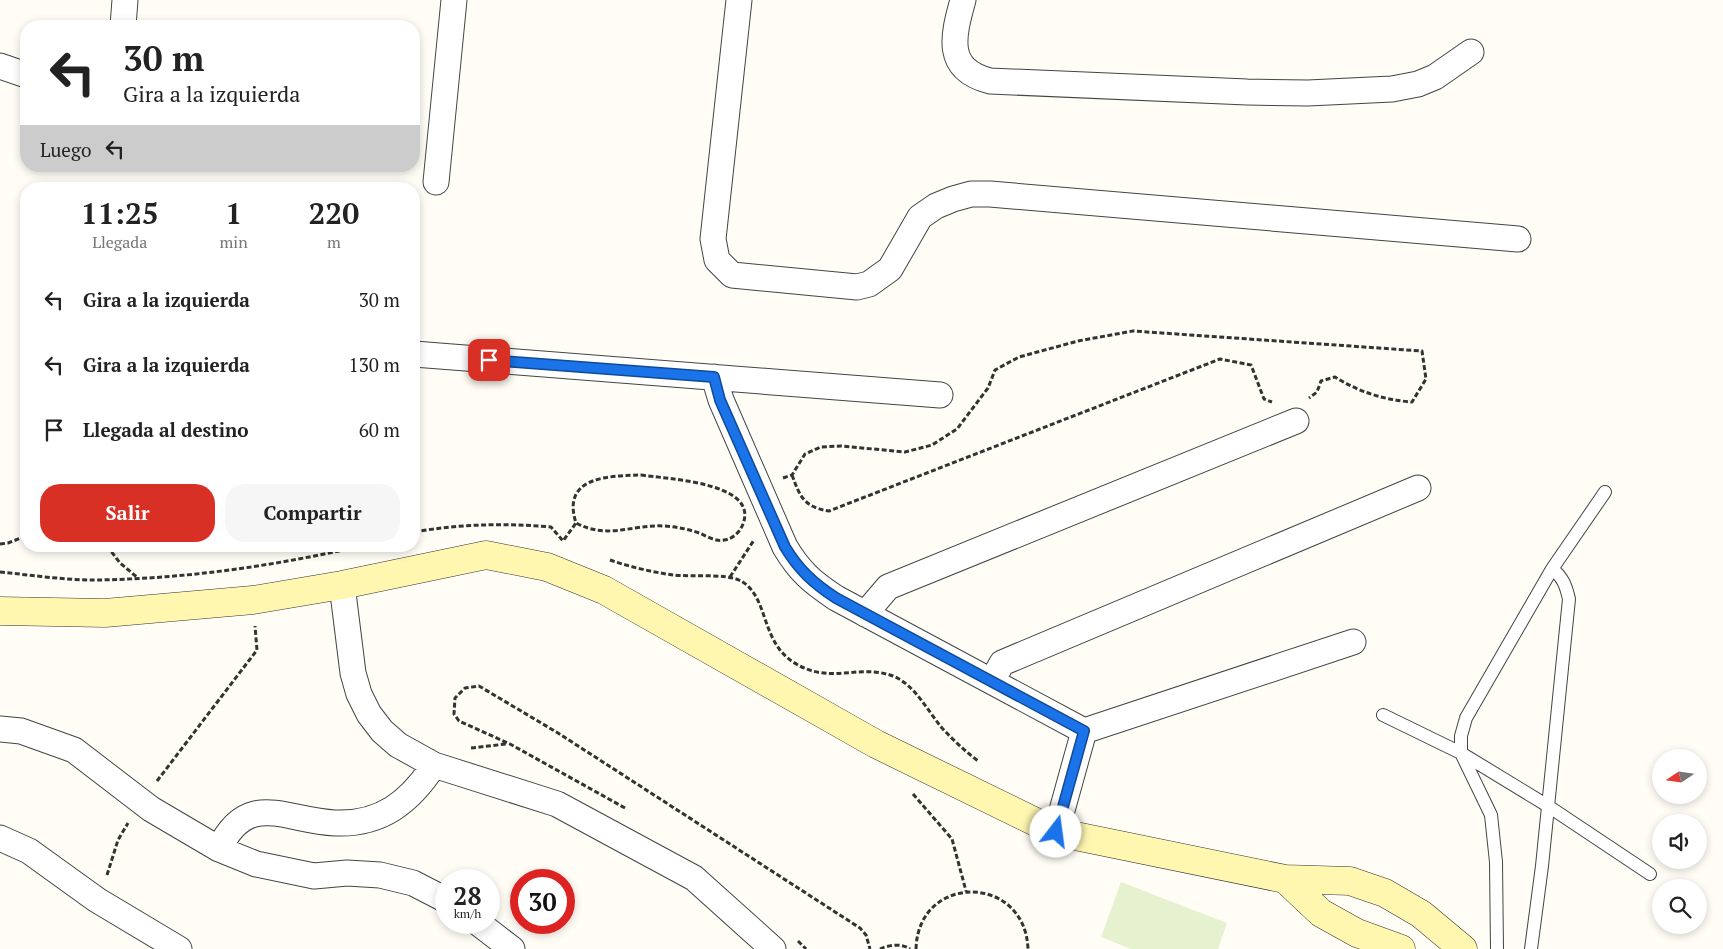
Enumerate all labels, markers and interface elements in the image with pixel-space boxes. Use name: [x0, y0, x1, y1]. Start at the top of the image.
text: 30 m: [123, 35, 204, 81]
icon: left: [40, 40, 105, 105]
text: Gira a la izquierda: [123, 79, 300, 108]
icon: left: [101, 135, 129, 163]
text: Luego: [40, 137, 91, 162]
text: 11:25: [81, 193, 159, 233]
text: 1: [225, 193, 242, 233]
text: 220: [308, 193, 359, 233]
text: Llegada: [92, 231, 147, 253]
text: min: [220, 231, 248, 253]
text: m: [327, 231, 341, 253]
icon: left: [40, 286, 68, 314]
text: Gira a la izquierda: [83, 287, 250, 312]
text: 30 m: [359, 287, 400, 312]
pin: [468, 339, 510, 381]
icon: arrive: [475, 346, 503, 374]
icon: left: [40, 351, 68, 379]
text: Gira a la izquierda: [83, 352, 250, 377]
text: 130 m: [349, 352, 400, 377]
icon: arrive: [40, 416, 68, 444]
text: Llegada al destino: [83, 417, 249, 442]
text: 60 m: [359, 417, 400, 442]
button: Salir: [40, 484, 215, 542]
button: Compartir: [225, 484, 400, 542]
north arrow: [1652, 749, 1708, 804]
map controls: [1652, 749, 1707, 934]
position arrow: [1029, 805, 1081, 857]
button: sound: [1652, 814, 1707, 869]
speed limit sign: 30: [510, 869, 575, 934]
text: 28: [453, 879, 482, 912]
button: search: [1652, 879, 1707, 934]
text: km/h: [454, 906, 481, 921]

